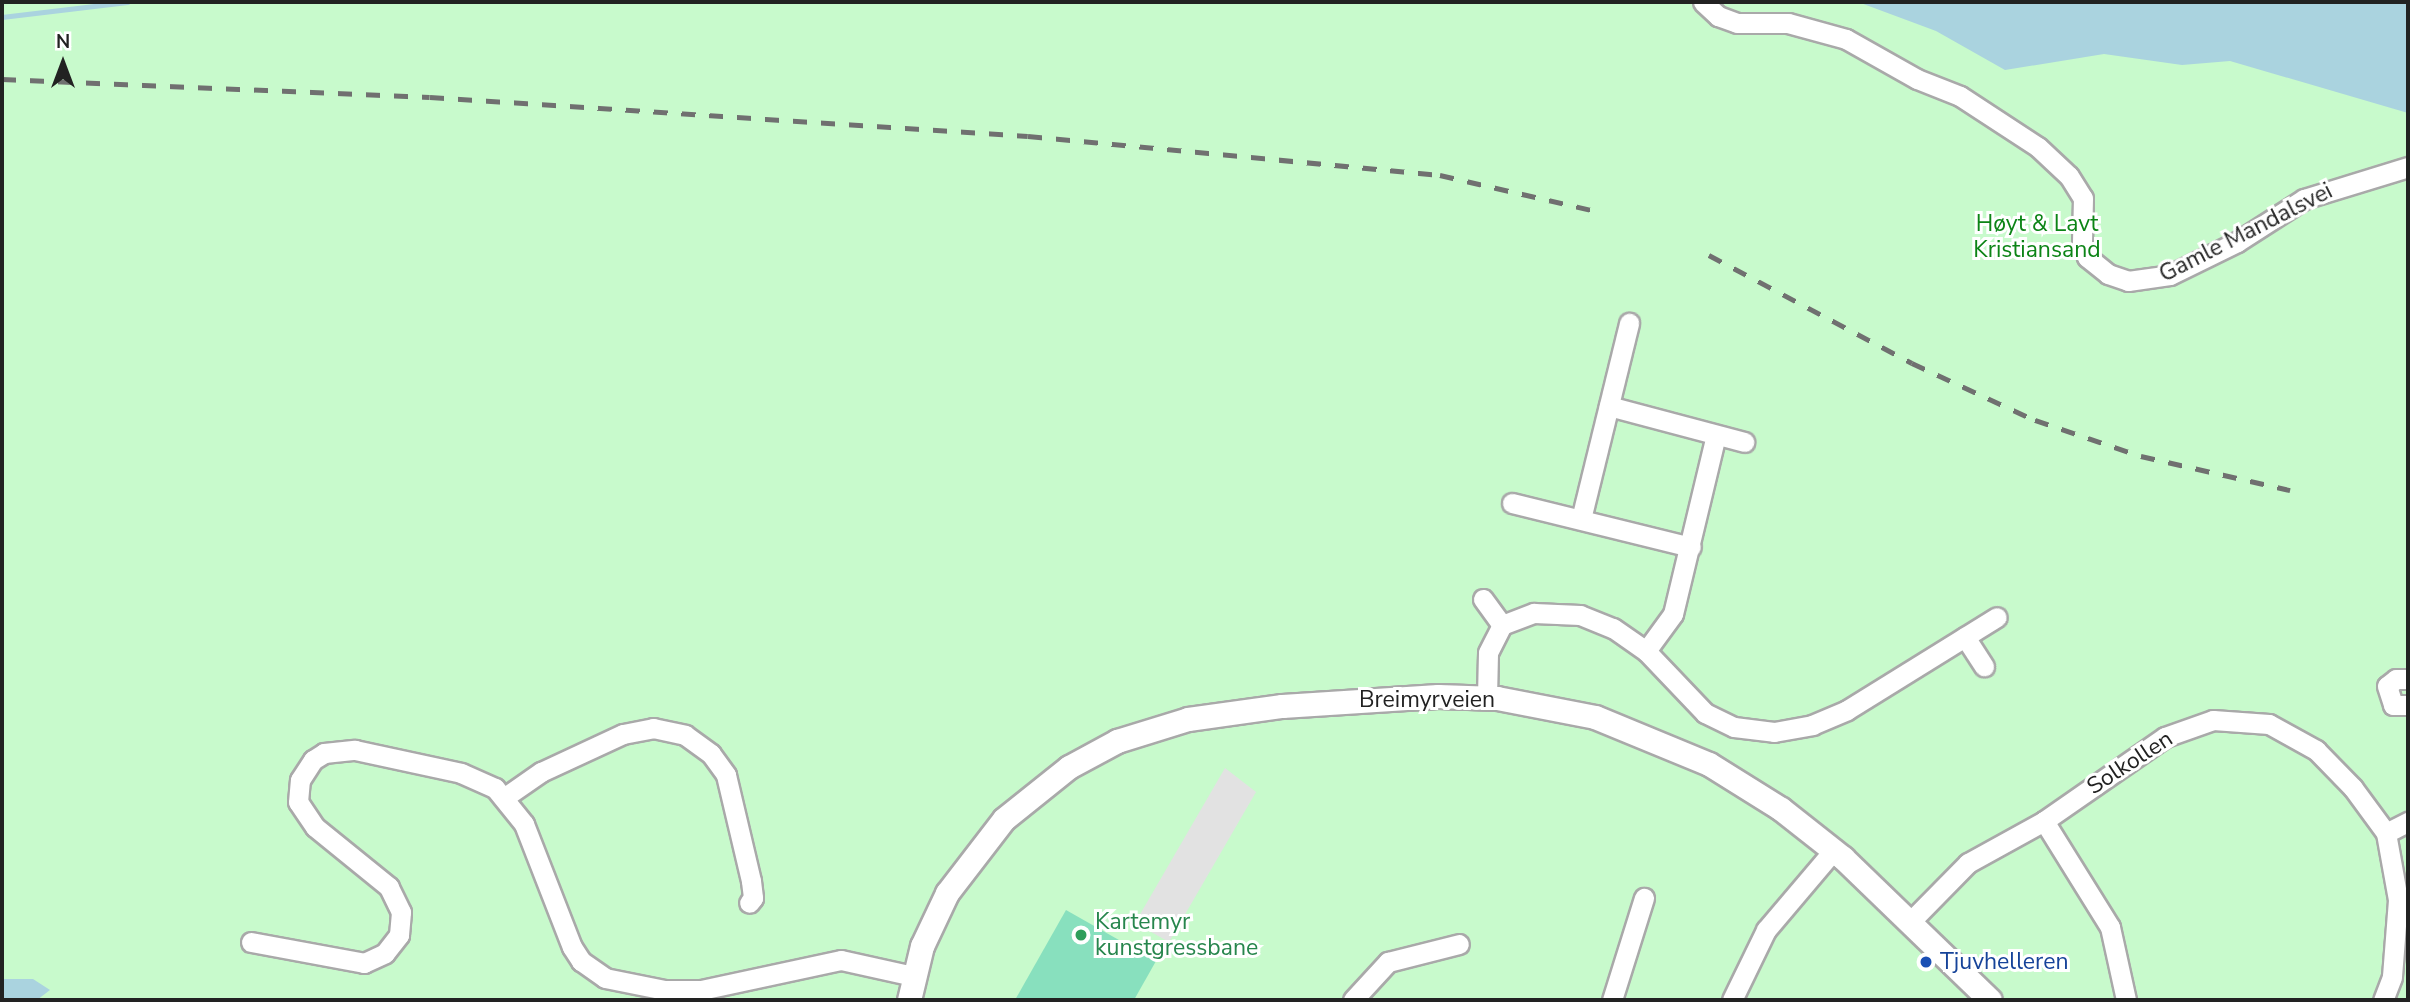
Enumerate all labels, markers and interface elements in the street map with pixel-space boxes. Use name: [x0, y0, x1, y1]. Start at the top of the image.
north arrow: [28, 28, 98, 98]
text: N: [56, 29, 70, 55]
street label: Gamle Mandalsvei: [2155, 177, 2337, 289]
park label: Høyt & Lavt Kristiansand: [1973, 210, 2101, 264]
street label: Breimyrveien: [1359, 686, 1495, 714]
street label: Solkollen: [2082, 725, 2178, 801]
place label: Kartemyr kunstgressbane: [1095, 908, 1258, 962]
marker: Kartemyr kunstgressbane: [1073, 927, 1089, 943]
place label: Tjuvhelleren: [1940, 948, 2068, 976]
marker: Tjuvhelleren: [1918, 954, 1934, 970]

